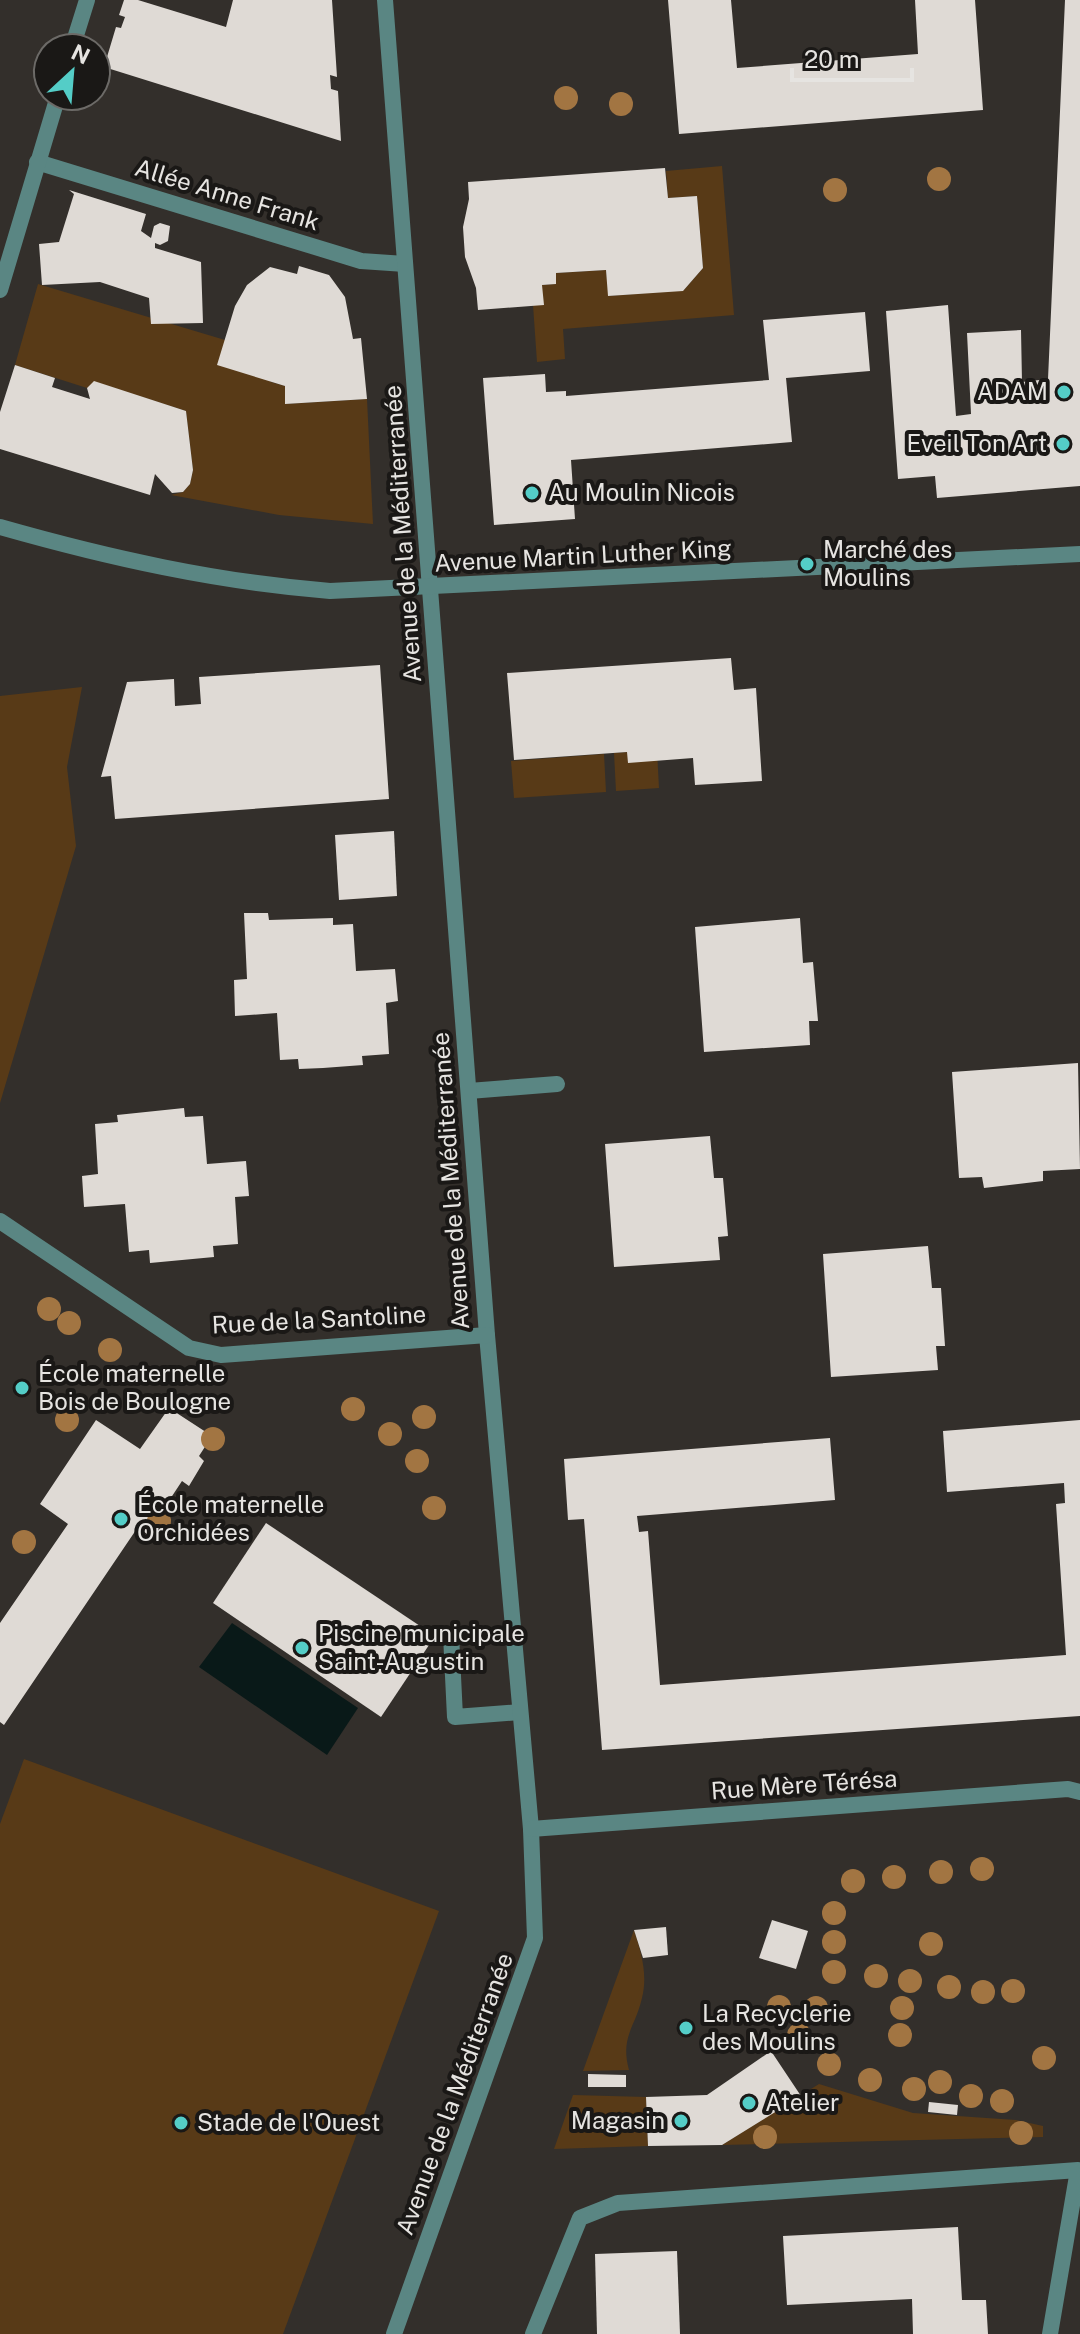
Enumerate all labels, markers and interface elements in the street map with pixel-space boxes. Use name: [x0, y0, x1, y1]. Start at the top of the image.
north arrow: [32, 32, 112, 112]
scale bar: [792, 32, 912, 82]
text: N: [67, 39, 94, 69]
text: 20 m: [804, 45, 860, 73]
street label: Allée Anne Frank: [132, 153, 323, 235]
place label: ADAM: [977, 377, 1048, 405]
marker: ADAM: [1055, 383, 1073, 401]
street label: Avenue de la Méditerranée: [378, 384, 426, 684]
place label: Eveil Ton Art: [907, 429, 1047, 457]
marker: Eveil Ton Art: [1054, 435, 1072, 453]
place label: Au Moulin Nicois: [548, 478, 735, 506]
marker: Au Moulin Nicois: [523, 484, 541, 502]
street label: Avenue Martin Luther King: [434, 533, 732, 577]
place label: Marché des Moulins: [823, 535, 952, 591]
marker: Marché des Moulins: [798, 555, 816, 573]
street label: Avenue de la Méditerranée: [426, 1031, 474, 1331]
street label: Rue de la Santoline: [211, 1299, 427, 1339]
place label: École maternelle Bois de Boulogne: [38, 1359, 231, 1415]
marker: École maternelle Bois de Boulogne: [13, 1379, 31, 1397]
place label: École maternelle Orchidées: [137, 1490, 324, 1546]
marker: École maternelle Orchidées: [112, 1510, 130, 1528]
place label: Piscine municipale Saint-Augustin: [318, 1619, 525, 1675]
marker: Piscine municipale Saint-Augustin: [293, 1639, 311, 1657]
street label: Rue Mère Térésa: [710, 1764, 898, 1804]
street label: Avenue de la Méditerranée: [390, 1949, 518, 2238]
place label: La Recyclerie des Moulins: [702, 1999, 852, 2055]
marker: La Recyclerie des Moulins: [677, 2019, 695, 2037]
place label: Atelier: [765, 2088, 839, 2116]
marker: Atelier: [740, 2094, 758, 2112]
place label: Magasin: [571, 2106, 665, 2134]
place label: Stade de l'Ouest: [197, 2108, 380, 2136]
marker: Magasin: [672, 2112, 690, 2130]
marker: Stade de l'Ouest: [172, 2114, 190, 2132]

